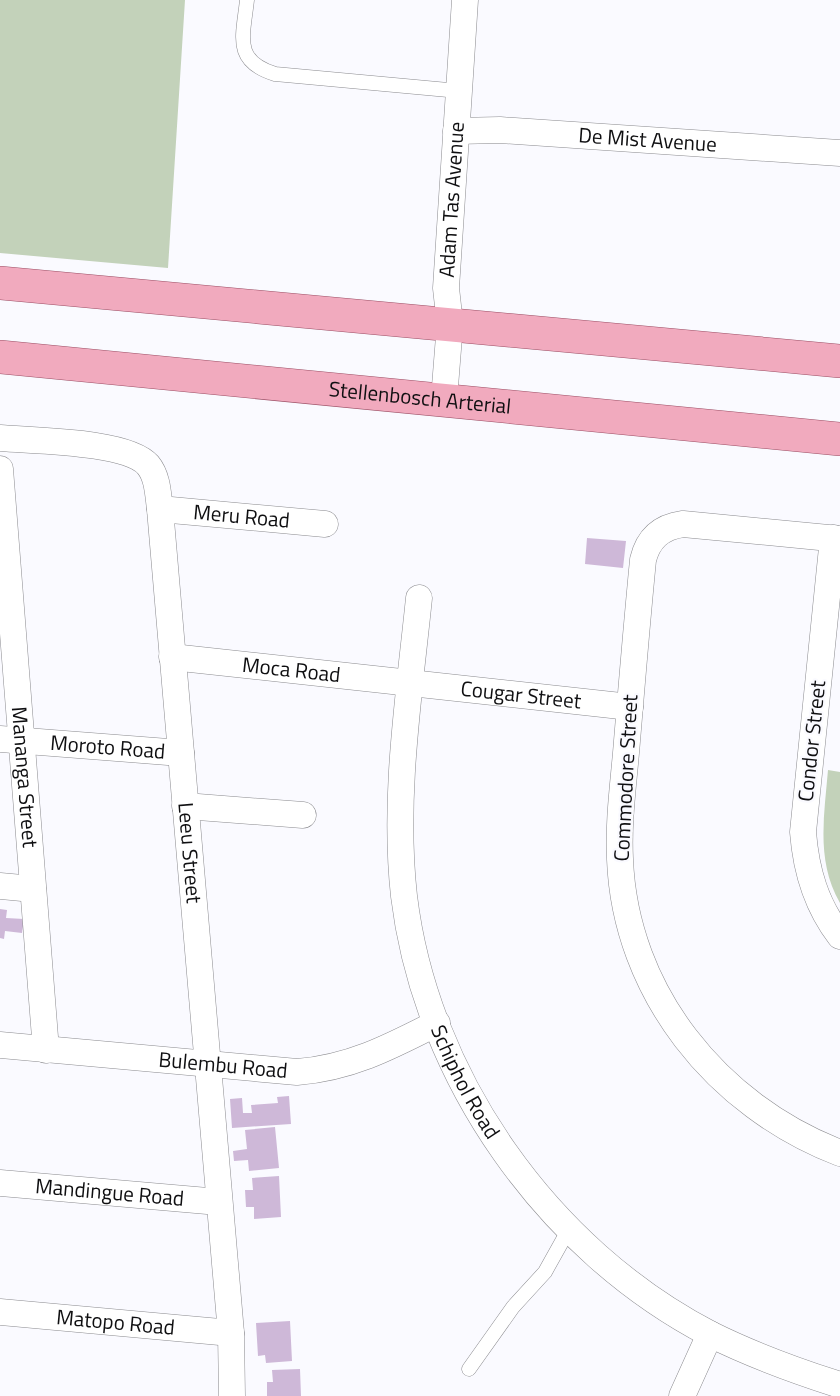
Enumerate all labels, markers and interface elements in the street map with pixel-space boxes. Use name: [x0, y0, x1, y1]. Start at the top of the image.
street label: De Mist Avenue: [578, 118, 718, 160]
street label: Adam Tas Avenue: [430, 121, 472, 278]
street label: Stellenbosch Arterial: [328, 372, 513, 422]
street label: Meru Road: [192, 495, 291, 536]
street label: Moca Road: [241, 648, 342, 690]
street label: Cougar Street: [459, 672, 583, 717]
street label: Condor Street: [789, 678, 833, 803]
street label: Commodore Street: [605, 693, 645, 862]
street label: Mananga Street: [4, 705, 47, 849]
street label: Moroto Road: [49, 726, 166, 767]
street label: Leeu Street: [170, 801, 211, 905]
street label: Schiphol Road: [423, 1020, 509, 1145]
street label: Bulembu Road: [157, 1042, 289, 1086]
street label: Mandingue Road: [34, 1169, 185, 1214]
street label: Matopo Road: [55, 1300, 176, 1343]

